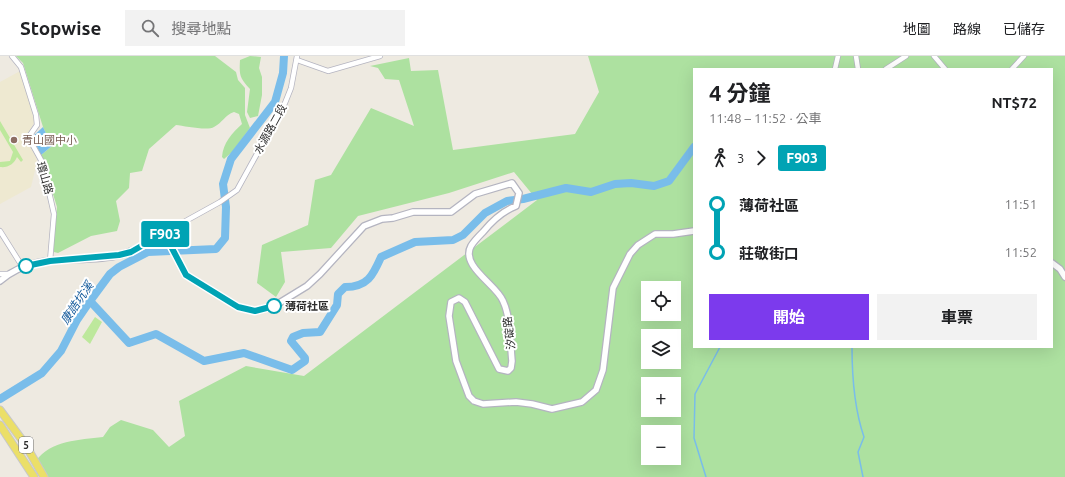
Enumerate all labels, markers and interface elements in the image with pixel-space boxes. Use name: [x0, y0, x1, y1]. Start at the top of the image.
search box: [125, 10, 405, 46]
text: Stopwise: [20, 17, 101, 39]
icon: search: [139, 17, 161, 39]
text: 搜尋地點: [171, 20, 231, 37]
text: 地圖: [903, 21, 931, 37]
text: 路線: [953, 21, 981, 37]
text: 已儲存: [1003, 21, 1045, 37]
text: 4 分鐘: [709, 80, 771, 105]
text: NT$72: [991, 94, 1037, 111]
street label: 水源路二段: [251, 102, 289, 156]
text: 11:48 – 11:52 · 公車: [709, 111, 822, 125]
place label: 青山國中小: [22, 134, 77, 146]
marker: 青山國中小: [9, 135, 19, 145]
icon: walk: [709, 147, 731, 169]
icon: forward: [750, 147, 772, 169]
text: F903: [786, 150, 818, 166]
text: 3: [737, 151, 744, 165]
street label: 環山路: [35, 160, 55, 196]
text: 薄荷社區: [739, 197, 799, 214]
text: 11:51: [1004, 197, 1037, 211]
line badge: F903: [137, 221, 193, 247]
text: F903: [149, 226, 181, 242]
text: 莊敬街口: [739, 245, 799, 262]
text: 11:52: [1004, 245, 1037, 259]
unlabelled marker: [18, 258, 34, 274]
water label: 康誥坑溪: [58, 278, 97, 326]
map controls: [641, 281, 681, 465]
button: locate: [641, 281, 681, 321]
button: 開始: [709, 294, 869, 340]
button: 車票: [877, 294, 1037, 340]
marker: 薄荷社區: [266, 298, 282, 314]
place label: 薄荷社區: [285, 300, 329, 312]
street label: 汐碇路: [501, 316, 517, 350]
button: layers: [641, 329, 681, 369]
button: +: [641, 377, 681, 417]
button: −: [641, 425, 681, 465]
road number: 5: [19, 437, 33, 453]

